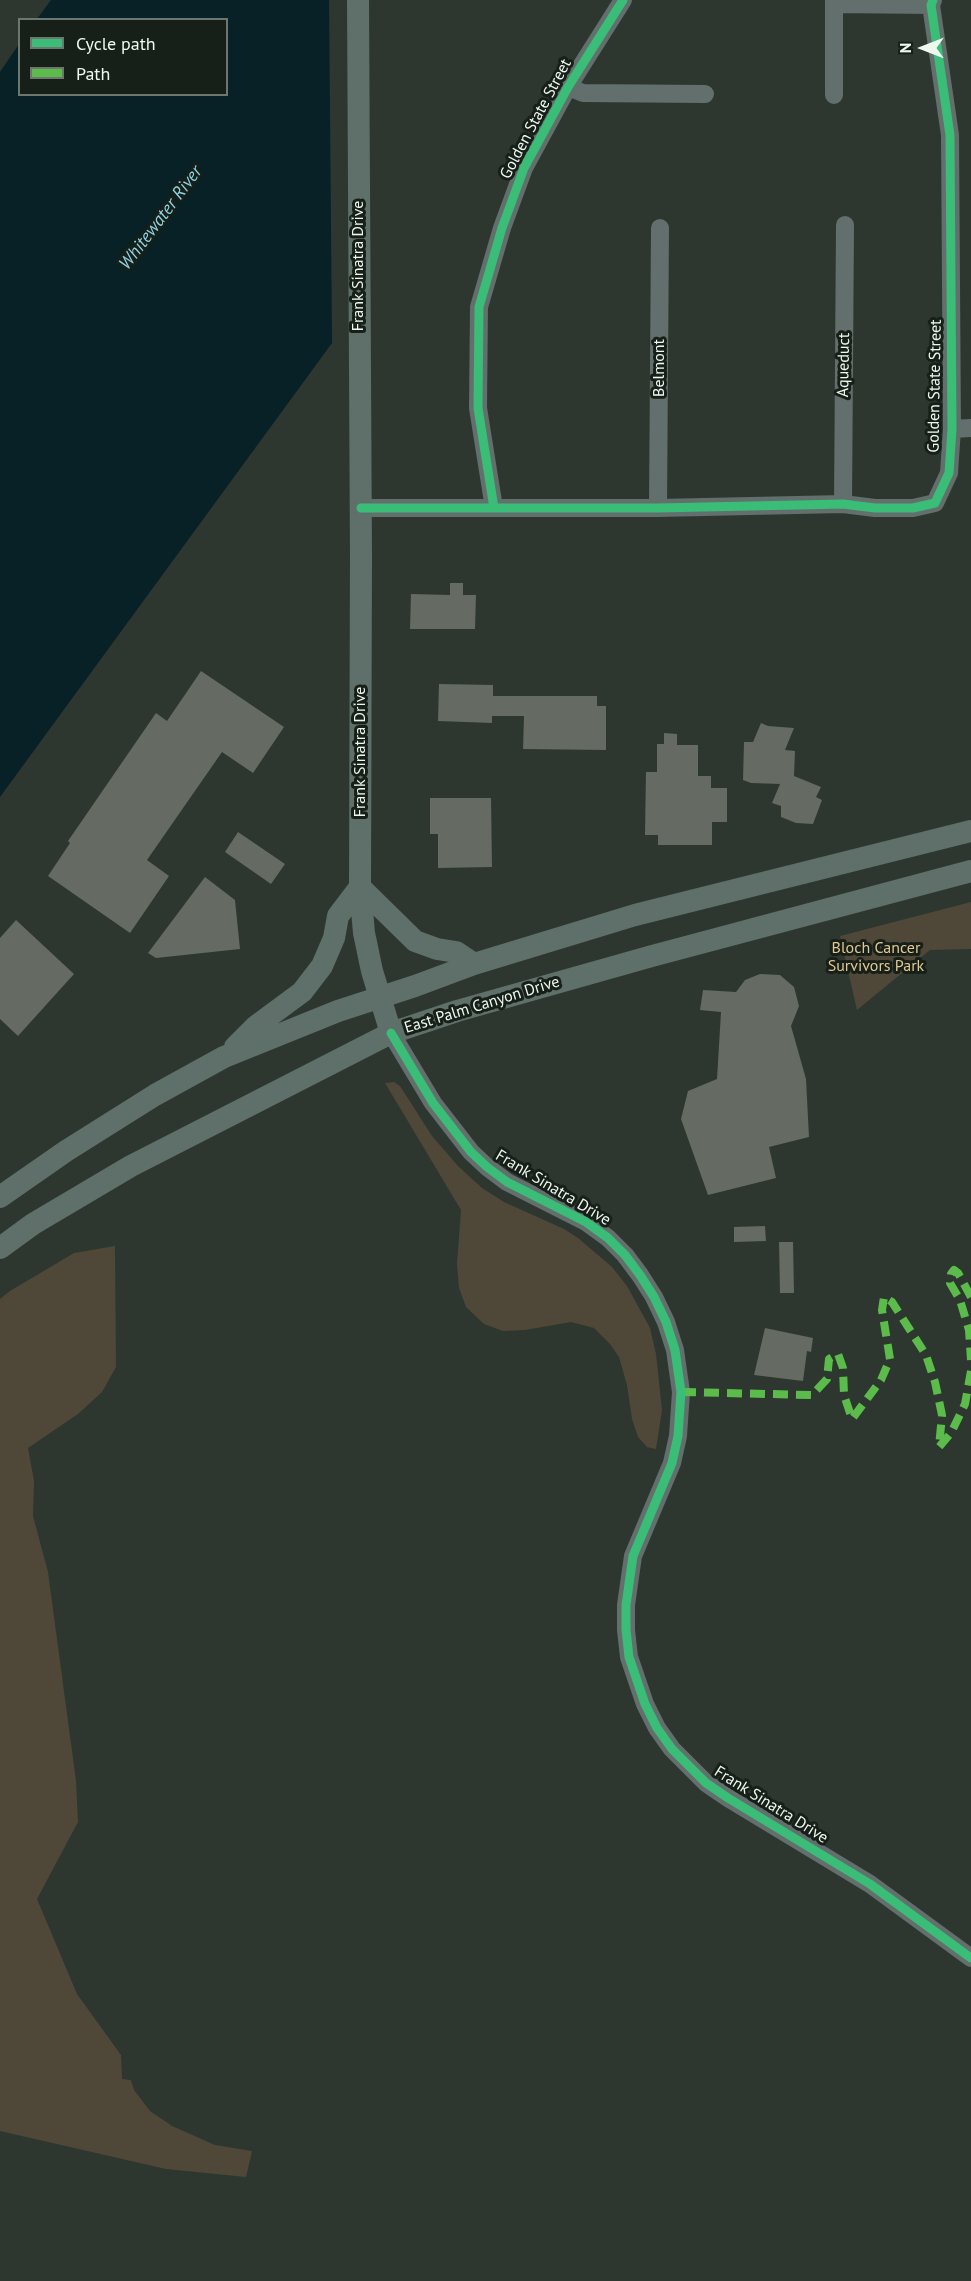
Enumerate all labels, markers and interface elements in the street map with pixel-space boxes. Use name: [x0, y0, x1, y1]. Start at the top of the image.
legend: [18, 18, 228, 96]
north arrow: [893, 18, 953, 78]
text: Cycle path: [76, 32, 156, 55]
text: N: [895, 43, 915, 53]
street label: Golden State Street: [496, 56, 576, 182]
text: Path: [76, 62, 110, 85]
water label: Whitewater River: [115, 162, 207, 274]
street label: Frank Sinatra Drive: [348, 201, 368, 331]
street label: Golden State Street: [924, 319, 946, 453]
street label: Aqueduct: [834, 333, 854, 397]
street label: Belmont: [649, 339, 669, 397]
street label: Frank Sinatra Drive: [350, 687, 370, 817]
park label: Bloch Cancer Survivors Park: [828, 938, 924, 976]
street label: East Palm Canyon Drive: [402, 972, 562, 1038]
street label: Frank Sinatra Drive: [492, 1146, 614, 1230]
street label: Frank Sinatra Drive: [710, 1762, 832, 1848]

